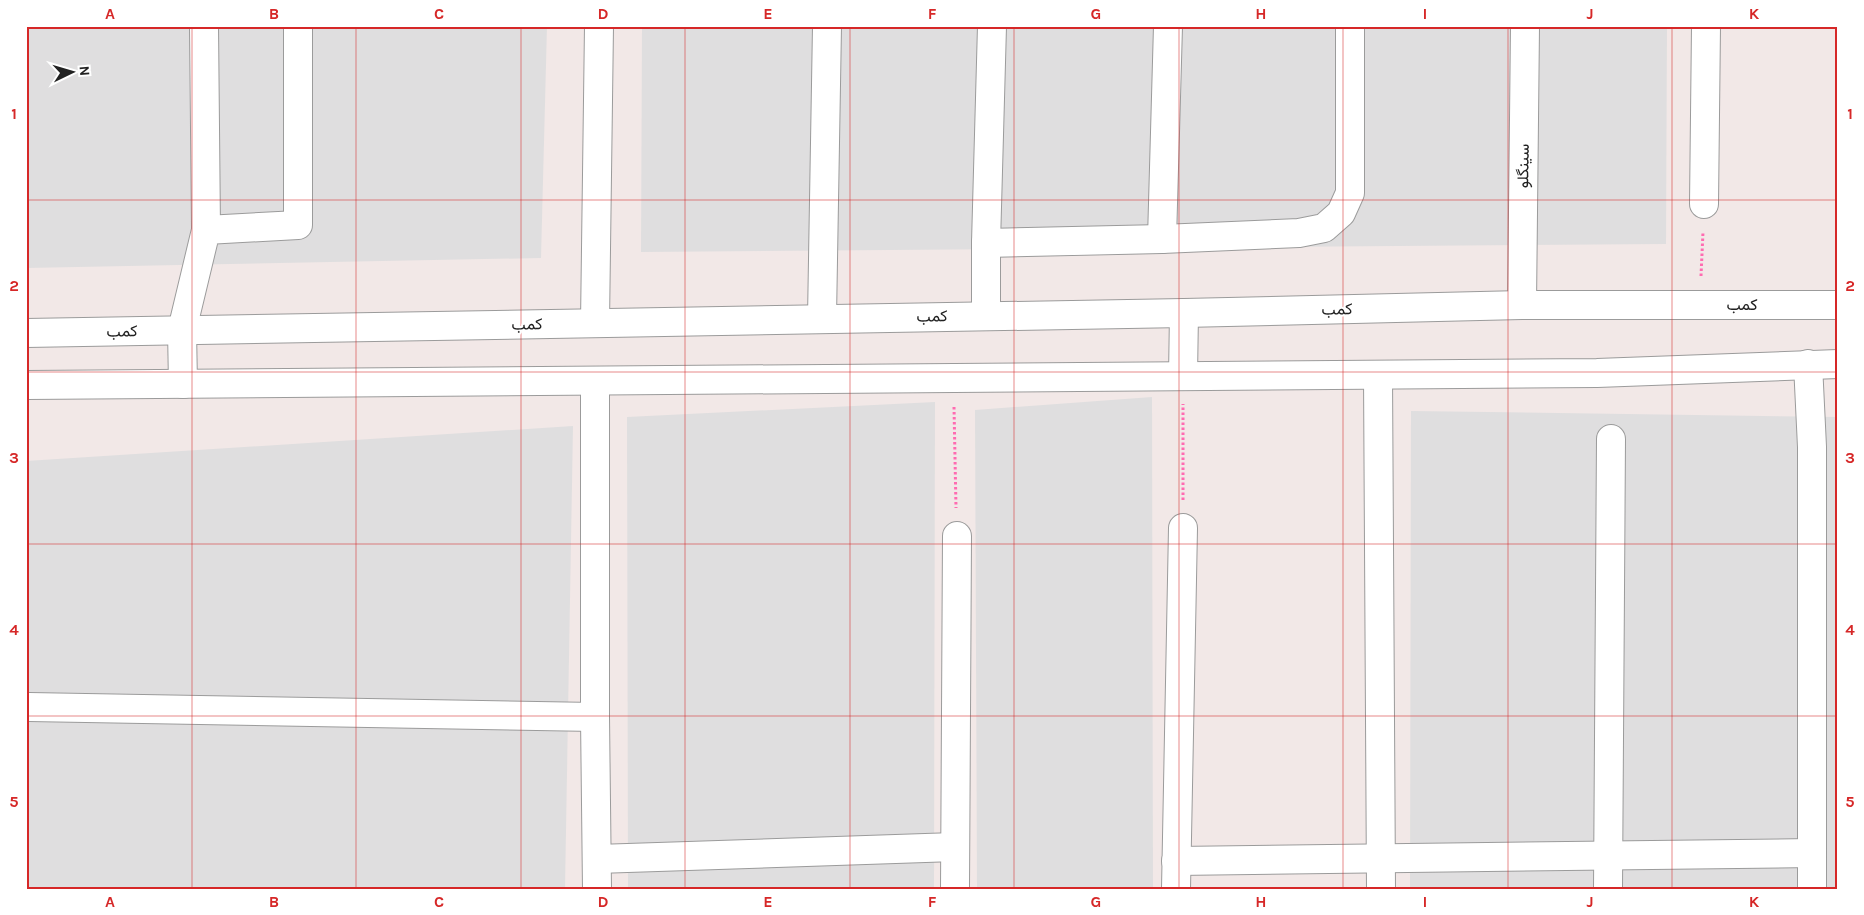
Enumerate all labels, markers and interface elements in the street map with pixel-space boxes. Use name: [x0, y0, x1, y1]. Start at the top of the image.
text: A: [105, 4, 115, 23]
text: B: [269, 4, 279, 23]
text: C: [434, 4, 444, 23]
text: D: [598, 4, 609, 23]
text: E: [763, 4, 773, 23]
text: F: [928, 4, 937, 23]
text: G: [1091, 4, 1101, 23]
text: H: [1255, 4, 1267, 23]
text: I: [1423, 4, 1427, 23]
text: J: [1586, 4, 1594, 23]
text: K: [1749, 4, 1760, 23]
north arrow: [48, 48, 98, 98]
text: N: [76, 65, 93, 77]
text: 1: [11, 104, 17, 123]
text: 1: [1847, 104, 1853, 123]
street label: سینگلو: [1513, 144, 1534, 188]
text: 2: [9, 276, 19, 295]
text: 2: [1845, 276, 1855, 295]
street label: کمب: [1726, 295, 1758, 314]
street label: کمب: [1321, 299, 1353, 319]
street label: کمب: [916, 306, 948, 326]
street label: کمب: [511, 314, 543, 334]
street label: کمب: [106, 321, 138, 341]
text: 3: [9, 448, 19, 467]
text: 3: [1845, 448, 1855, 467]
text: 4: [9, 620, 19, 639]
text: 4: [1845, 620, 1855, 639]
text: 5: [9, 792, 19, 811]
text: 5: [1845, 792, 1855, 811]
text: A: [105, 892, 115, 911]
text: B: [269, 892, 279, 911]
text: C: [434, 892, 444, 911]
text: D: [598, 892, 609, 911]
text: E: [763, 892, 773, 911]
text: F: [928, 892, 937, 911]
text: G: [1091, 892, 1101, 911]
text: H: [1255, 892, 1267, 911]
text: I: [1423, 892, 1427, 911]
text: J: [1586, 892, 1594, 911]
text: K: [1749, 892, 1760, 911]

